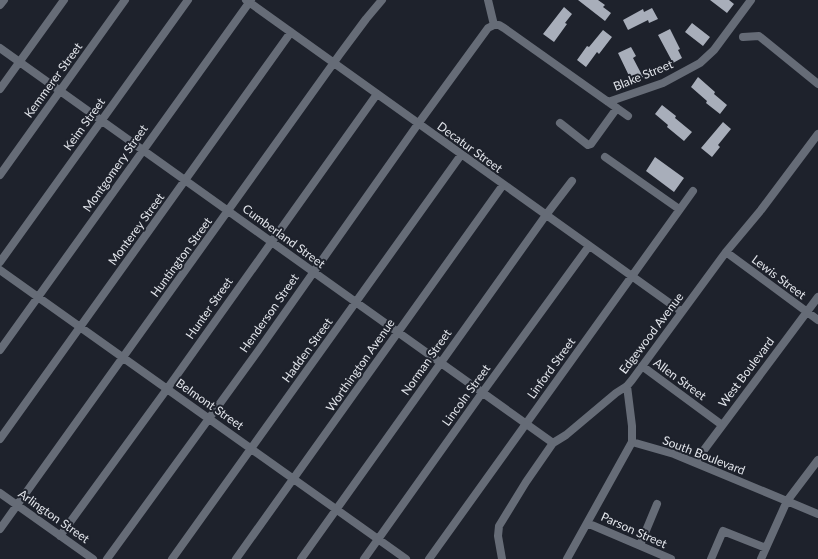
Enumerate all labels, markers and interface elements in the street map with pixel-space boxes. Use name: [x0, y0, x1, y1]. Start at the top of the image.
street label: Kemmerer Street: [21, 39, 86, 120]
street label: Blake Street: [611, 56, 676, 94]
street label: Keim Street: [60, 94, 108, 153]
street label: Decatur Street: [435, 118, 506, 176]
street label: Montgomery Street: [79, 121, 151, 214]
street label: Monterey Street: [105, 189, 168, 268]
street label: Cumberland Street: [240, 201, 329, 272]
street label: Huntington Street: [147, 214, 215, 300]
street label: Lewis Street: [749, 252, 810, 303]
street label: Henderson Street: [236, 270, 302, 355]
street label: Hunter Street: [182, 274, 236, 342]
street label: Edgewood Avenue: [616, 289, 686, 377]
street label: Hadden Street: [279, 314, 336, 385]
street label: Worthington Avenue: [322, 316, 398, 414]
street label: Norman Street: [398, 325, 455, 398]
street label: Linford Street: [524, 334, 579, 402]
street label: West Boulevard: [715, 334, 777, 410]
street label: Allen Street: [651, 355, 710, 404]
street label: Lincoln Street: [439, 361, 494, 429]
street label: Belmont Street: [173, 375, 247, 433]
street label: South Boulevard: [661, 432, 747, 478]
street label: Arlington Street: [15, 486, 93, 547]
street label: Parson Street: [599, 509, 670, 552]

